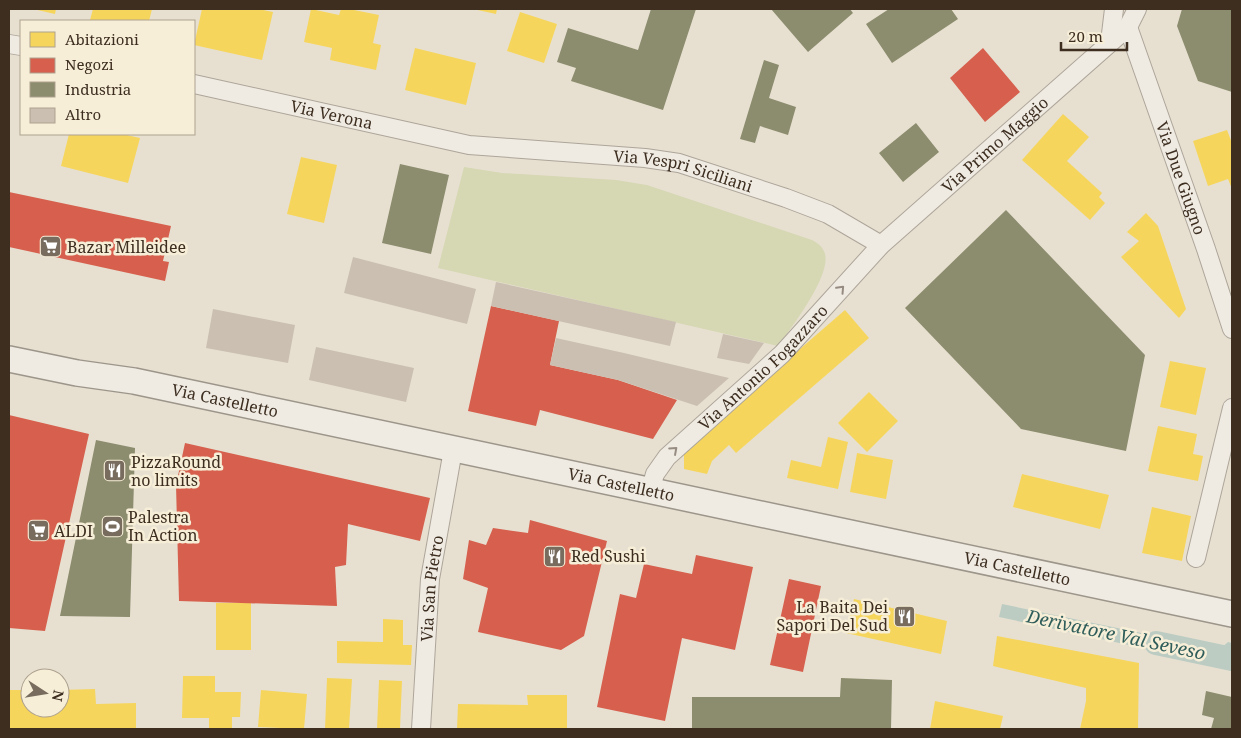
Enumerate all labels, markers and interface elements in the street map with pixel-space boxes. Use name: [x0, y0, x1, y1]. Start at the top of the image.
legend: [20, 20, 195, 135]
scale bar: [1061, 20, 1127, 52]
text: 20 m: [1068, 26, 1103, 46]
text: Abitazioni: [65, 29, 139, 49]
text: Negozi: [65, 54, 114, 74]
text: Industria: [65, 79, 131, 99]
street label: Via Primo Maggio: [937, 91, 1053, 198]
street label: Via Verona: [288, 95, 375, 134]
text: Altro: [65, 104, 101, 124]
street label: Via Due Giugno: [1151, 118, 1211, 238]
street label: Via Vespri Siciliani: [613, 145, 755, 197]
supermarket icon: Bazar Milleidee: [39, 235, 63, 259]
place label: Bazar Milleidee: [67, 236, 186, 258]
one-way arrow: [835, 285, 844, 294]
street label: Via Antonio Fogazzaro: [693, 300, 833, 435]
street label: Via Castelletto: [170, 378, 280, 422]
one-way arrow: [669, 447, 678, 456]
place label: PizzaRound no limits: [131, 451, 221, 491]
restaurant icon: PizzaRound no limits: [103, 459, 127, 483]
street label: Via Castelletto: [566, 462, 676, 506]
place label: Palestra In Action: [128, 506, 198, 546]
sports icon: Palestra In Action: [100, 514, 124, 538]
supermarket icon: ALDI: [26, 519, 50, 543]
place label: ALDI: [54, 520, 93, 542]
street label: Via San Pietro: [415, 533, 449, 642]
restaurant icon: Red Sushi: [543, 544, 567, 568]
place label: Red Sushi: [571, 545, 645, 567]
street label: Via Castelletto: [962, 546, 1073, 590]
place label: La Baita Dei Sapori Del Sud: [776, 596, 888, 636]
water label: Derivatore Val Seveso: [1024, 603, 1208, 665]
restaurant icon: La Baita Dei Sapori Del Sud: [892, 604, 916, 628]
north arrow: [20, 668, 70, 718]
text: N: [48, 688, 69, 703]

